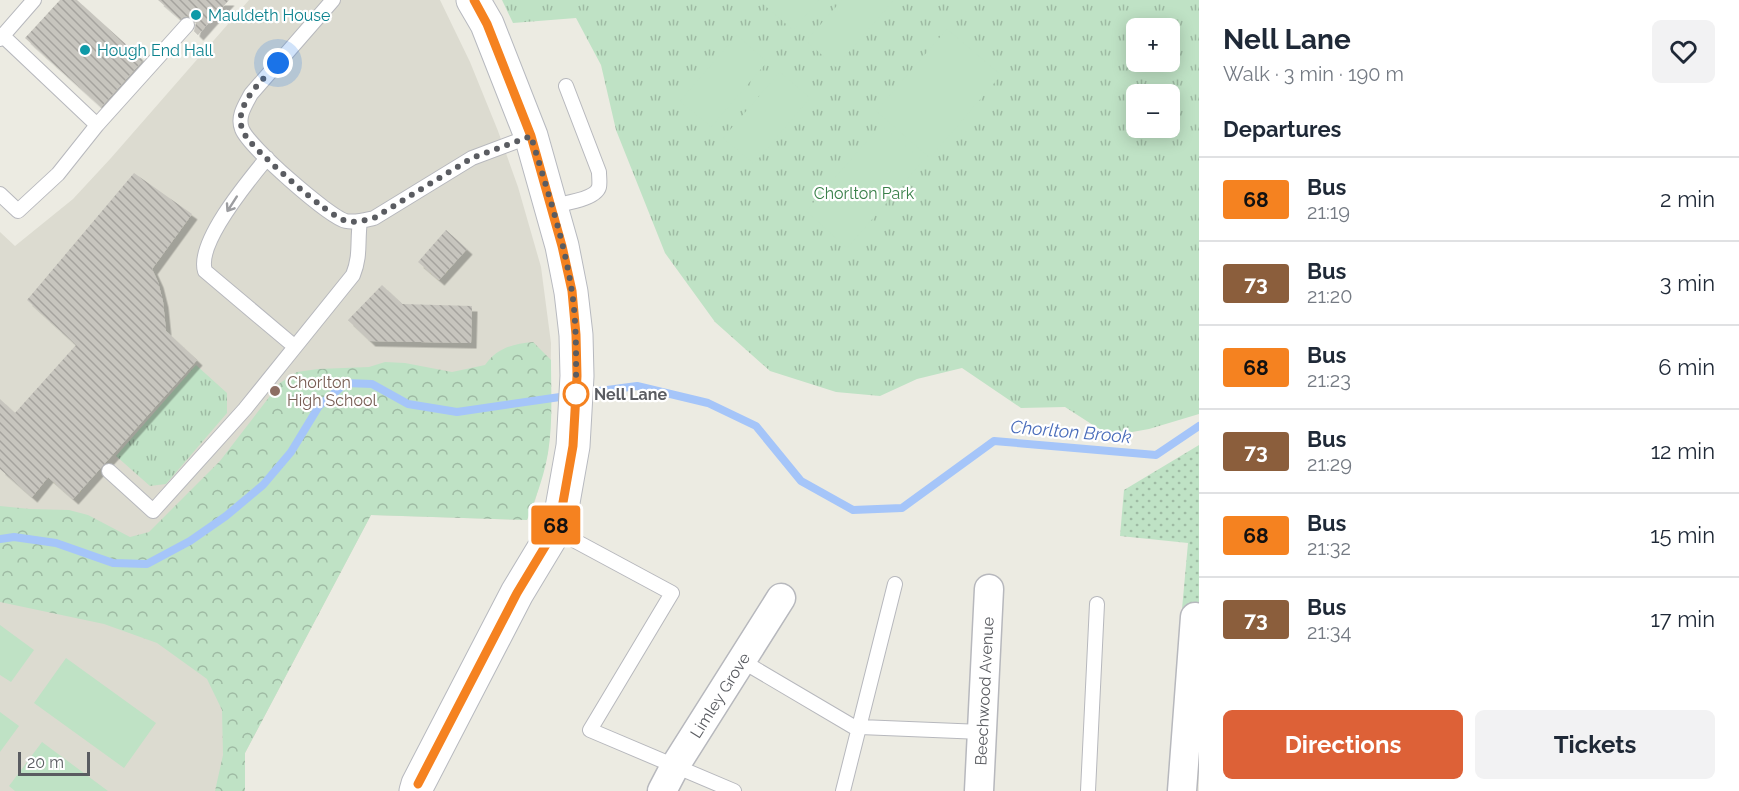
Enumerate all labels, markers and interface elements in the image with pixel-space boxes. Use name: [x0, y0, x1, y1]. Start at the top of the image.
place label: Mauldeth House: [208, 6, 330, 25]
marker: Mauldeth House: [189, 8, 203, 22]
map controls: [1126, 18, 1180, 138]
button: +: [1126, 18, 1180, 72]
button: heart: [1652, 20, 1715, 83]
text: Nell Lane: [1223, 23, 1351, 56]
place label: Hough End Hall: [97, 41, 214, 60]
marker: Hough End Hall: [78, 43, 92, 57]
your location: [263, 48, 293, 78]
text: Walk · 3 min · 190 m: [1223, 62, 1404, 86]
button: −: [1126, 84, 1180, 138]
text: Departures: [1223, 116, 1341, 142]
text: Bus: [1307, 174, 1346, 200]
park label: Chorlton Park: [814, 184, 915, 203]
text: 2 min: [1660, 186, 1715, 212]
text: 68: [1243, 187, 1269, 212]
one-way arrow: [225, 196, 238, 213]
text: 21:19: [1307, 200, 1350, 224]
text: Bus: [1307, 258, 1346, 284]
text: 3 min: [1660, 270, 1715, 296]
text: 73: [1244, 271, 1268, 296]
text: 21:20: [1307, 284, 1352, 308]
text: Bus: [1307, 342, 1346, 368]
text: 6 min: [1658, 354, 1715, 380]
text: 68: [1243, 355, 1269, 380]
text: 21:23: [1307, 368, 1351, 392]
place label: Chorlton High School: [287, 373, 377, 410]
marker: Nell Lane: [563, 381, 589, 407]
marker: Chorlton High School: [268, 384, 282, 398]
place label: Nell Lane: [594, 385, 667, 404]
water label: Chorlton Brook: [1010, 416, 1133, 447]
text: Bus: [1307, 426, 1346, 452]
text: 12 min: [1651, 438, 1715, 464]
text: 73: [1244, 439, 1268, 464]
text: 21:29: [1307, 452, 1352, 476]
line badge: 68: [529, 506, 583, 544]
text: Bus: [1307, 510, 1346, 536]
text: 68: [543, 513, 569, 538]
text: 15 min: [1650, 522, 1715, 548]
text: 68: [1243, 523, 1269, 548]
text: 21:32: [1307, 536, 1351, 560]
text: Bus: [1307, 594, 1346, 620]
text: 17 min: [1650, 606, 1715, 632]
text: 73: [1244, 607, 1268, 632]
street label: Beechwood Avenue: [971, 616, 998, 766]
text: 21:34: [1307, 620, 1351, 644]
street label: Limley Grove: [686, 649, 754, 742]
button: Directions: [1223, 710, 1463, 779]
button: Tickets: [1475, 710, 1715, 779]
scale bar: [18, 749, 90, 776]
text: 20 m: [27, 753, 64, 772]

